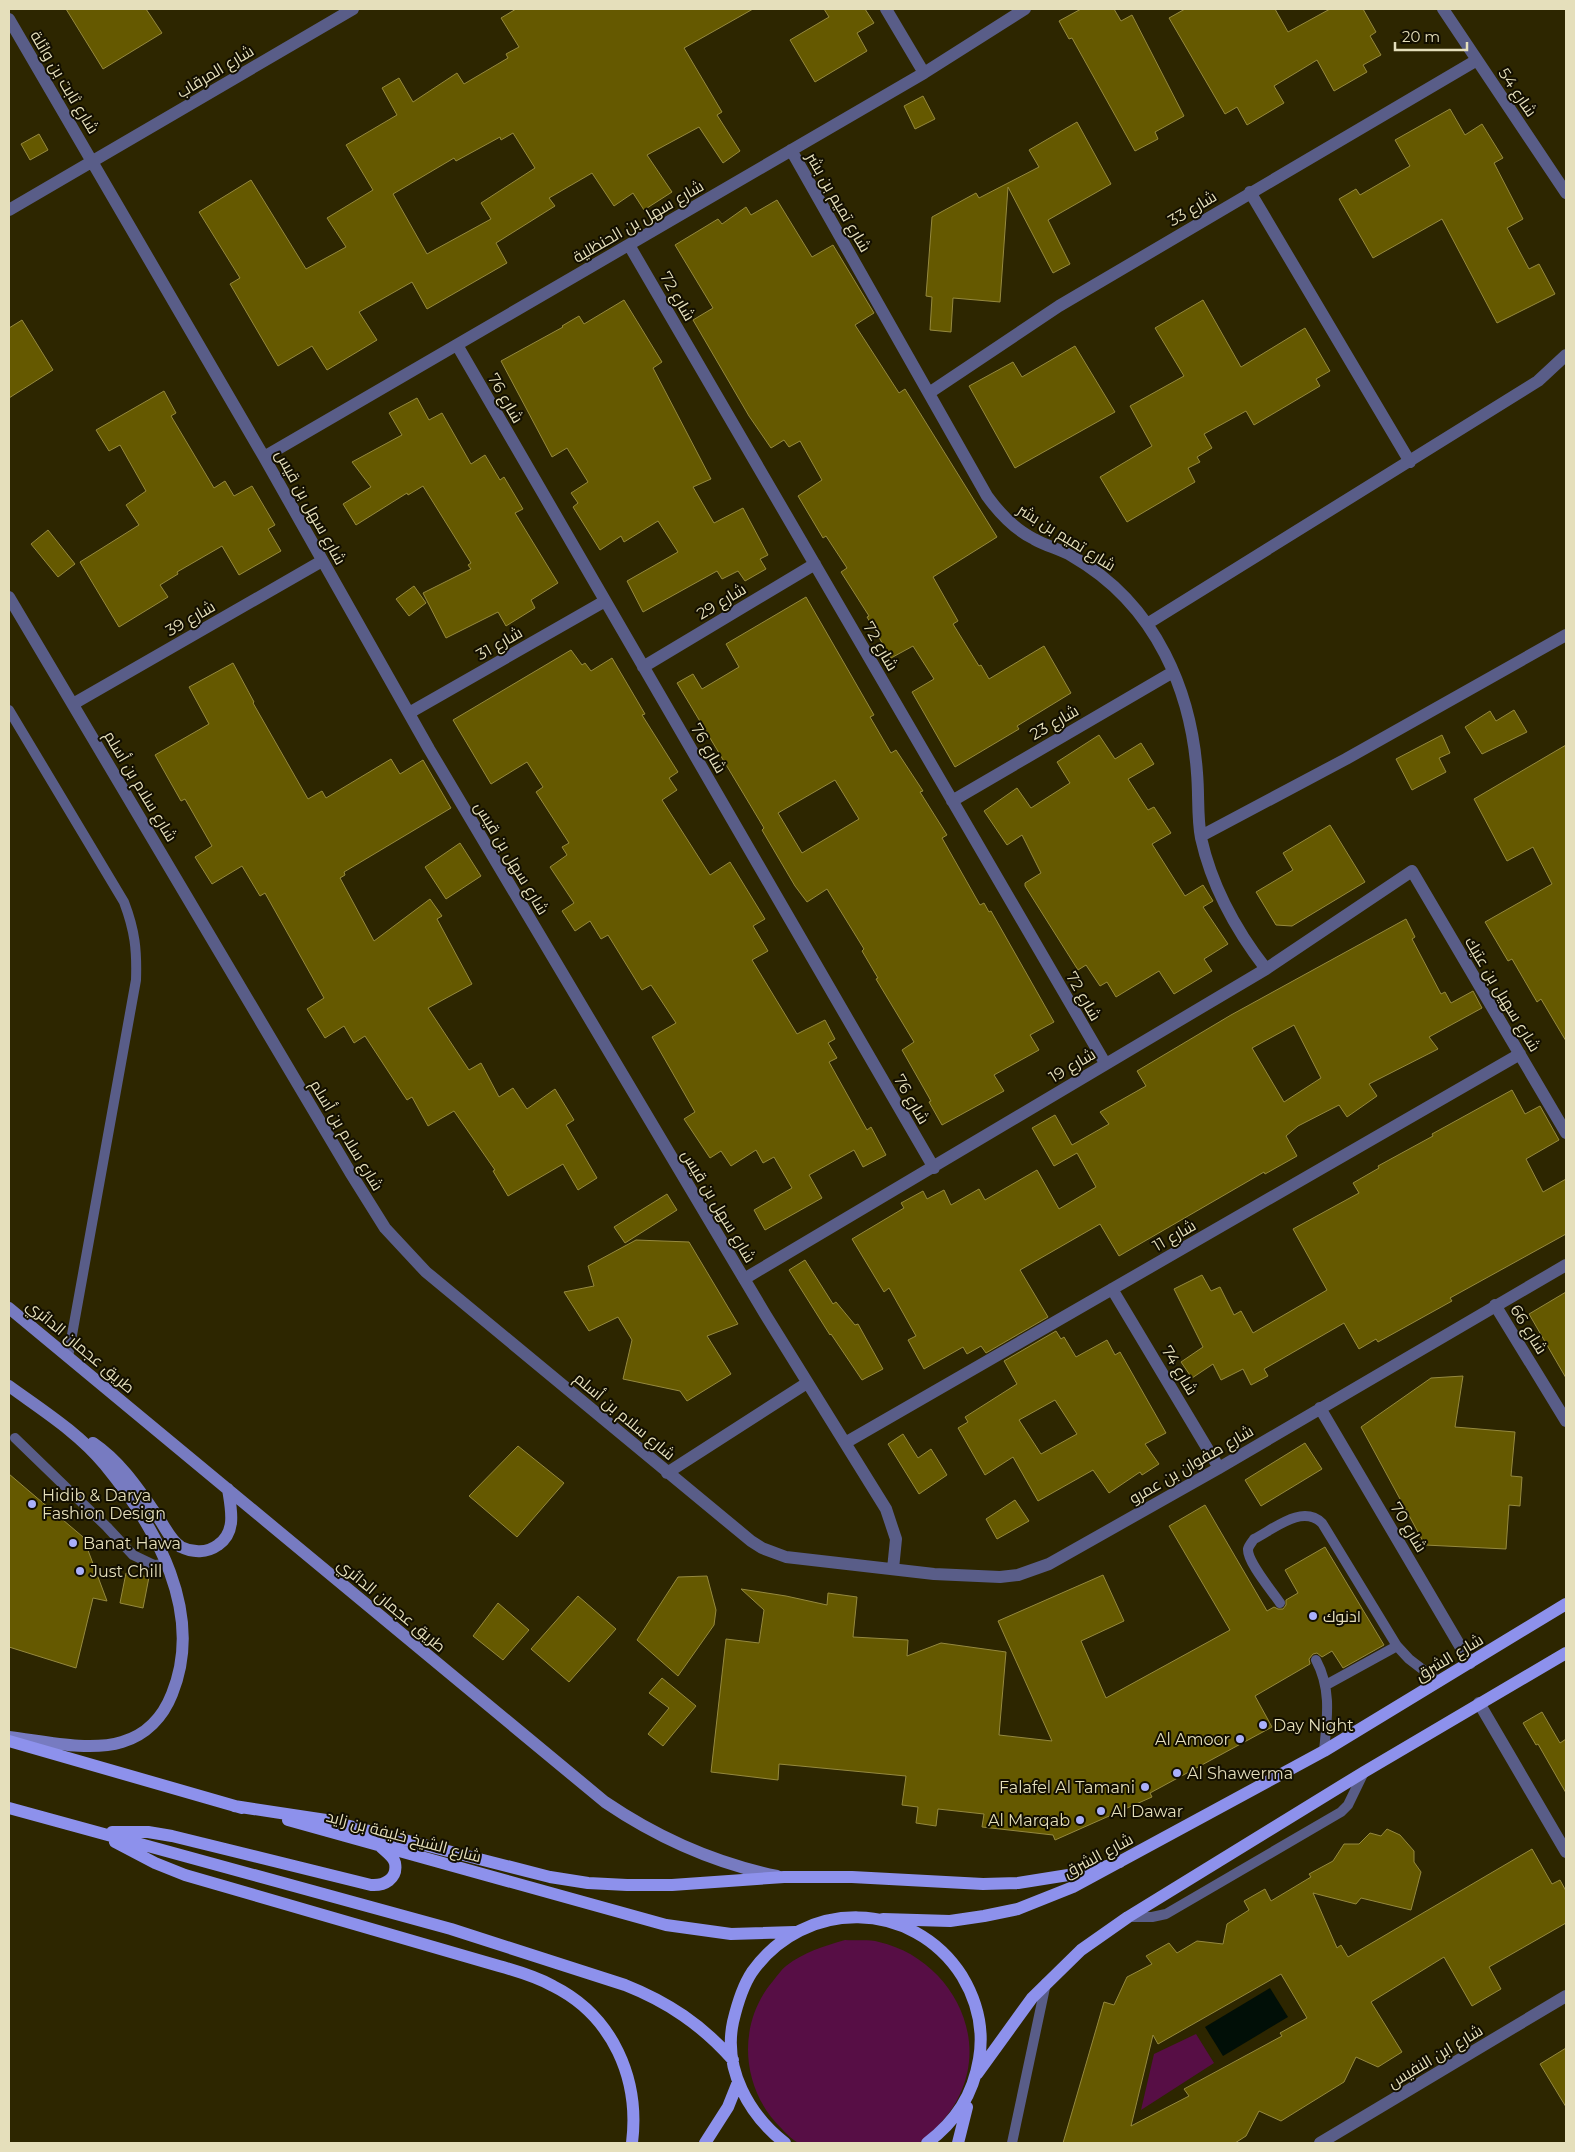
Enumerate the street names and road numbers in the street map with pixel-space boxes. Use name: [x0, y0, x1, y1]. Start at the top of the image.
street label: شارع ثابت بن وائلة: [25, 27, 103, 138]
street label: شارع المرقاب: [173, 41, 258, 104]
street label: شارع 54: [1493, 64, 1541, 121]
street label: شارع تميم بن بشر: [800, 148, 875, 256]
street label: شارع سهل بن الحنظلية: [569, 176, 708, 268]
street label: شارع 33: [1165, 187, 1221, 232]
street label: شارع 72: [654, 268, 699, 325]
street label: شارع 76: [482, 370, 527, 427]
street label: شارع سهل بن قيس: [269, 446, 350, 569]
street label: شارع تميم بن بشر: [1012, 499, 1119, 577]
street label: شارع 29: [693, 579, 750, 625]
street label: شارع 39: [162, 597, 219, 642]
street label: شارع 72: [857, 618, 902, 675]
street label: شارع 31: [473, 623, 527, 666]
street label: شارع 23: [1026, 701, 1083, 746]
street label: شارع 76: [685, 720, 730, 777]
street label: شارع سلام بن أسلم: [98, 727, 181, 846]
street label: شارع سهل بن قيس: [469, 798, 553, 919]
street label: شارع سهيل بن عتيك: [1459, 933, 1544, 1056]
street label: شارع 72: [1060, 968, 1105, 1025]
street label: شارع 19: [1046, 1044, 1100, 1088]
street label: شارع 76: [888, 1071, 933, 1128]
street label: شارع سلام بن أسلم: [304, 1076, 387, 1195]
street label: شارع سهل بن قيس: [676, 1146, 760, 1267]
street label: شارع 11: [1149, 1216, 1200, 1257]
street label: طريق عجمان الدائري: [20, 1296, 139, 1400]
street label: شارع 66: [1504, 1301, 1551, 1359]
street label: شارع 74: [1156, 1342, 1202, 1399]
street label: شارع سلام بن أسلم: [569, 1369, 679, 1466]
street label: شارع صفوان بن عمرو: [1126, 1421, 1258, 1509]
street label: شارع 70: [1385, 1499, 1431, 1557]
street label: طريق عجمان الدائري: [331, 1555, 450, 1659]
street label: شارع الشرق: [1412, 1630, 1488, 1687]
street label: شارع الشيخ خليفة بن زايد: [324, 1807, 483, 1868]
street label: شارع الشرق: [1060, 1829, 1137, 1883]
street label: شارع ابن النفيس: [1384, 2021, 1487, 2094]

